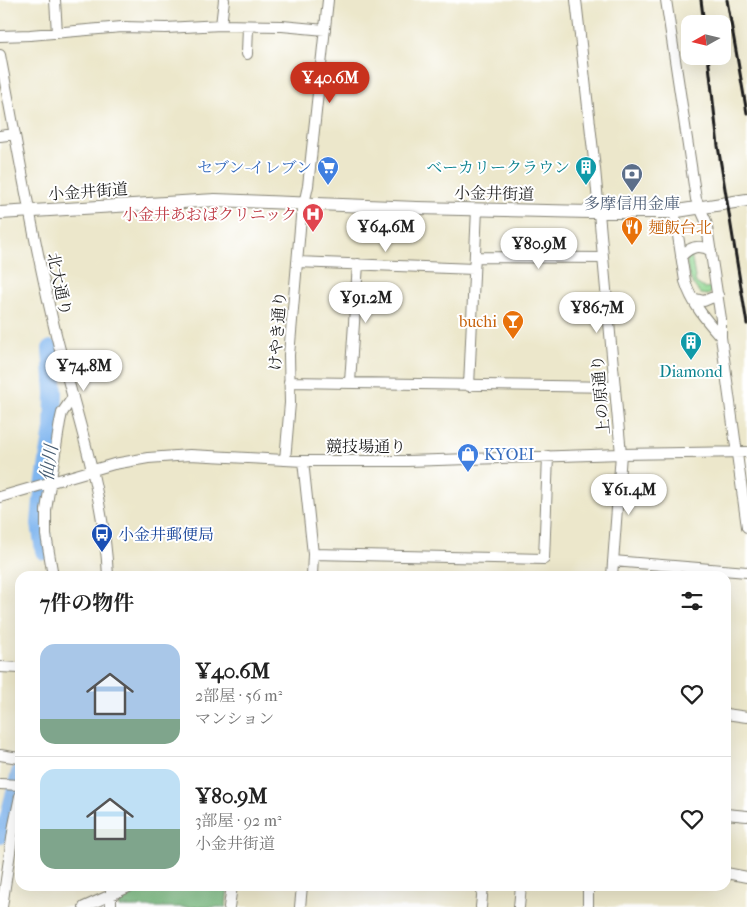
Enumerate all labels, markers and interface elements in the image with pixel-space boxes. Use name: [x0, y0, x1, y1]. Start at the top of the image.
north arrow: [681, 15, 731, 65]
map controls: [681, 15, 731, 65]
pin: ¥40.6M: [289, 62, 371, 104]
text: ¥40.6M: [301, 68, 359, 87]
supermarket icon: セブン-イレブン: [316, 155, 340, 186]
building icon: ベーカリークラウン: [574, 155, 598, 186]
place label: セブン-イレブン: [197, 158, 312, 177]
place label: ベーカリークラウン: [426, 158, 570, 177]
bank icon: 多摩信用金庫: [620, 162, 644, 193]
street label: 小金井街道: [47, 179, 129, 204]
street label: 小金井街道: [454, 183, 534, 204]
place label: 多摩信用金庫: [584, 194, 680, 213]
hospital icon: 小金井あおばクリニック: [301, 202, 325, 233]
place label: 小金井あおばクリニック: [122, 205, 297, 224]
pin: ¥64.6M: [345, 210, 427, 253]
restaurant icon: 麺飯台北: [620, 215, 644, 246]
text: ¥64.6M: [357, 217, 415, 236]
place label: 麺飯台北: [648, 218, 712, 237]
pin: ¥80.9M: [498, 228, 580, 270]
text: ¥80.9M: [511, 234, 567, 253]
street label: 北大通り: [44, 251, 75, 317]
pin: ¥91.2M: [325, 282, 407, 324]
text: ¥91.2M: [340, 288, 392, 307]
street label: けやき通り: [265, 290, 290, 372]
pin: ¥86.7M: [556, 292, 638, 334]
text: ¥86.7M: [570, 298, 624, 317]
bar icon: buchi: [501, 309, 525, 340]
place label: buchi: [458, 312, 497, 331]
building icon: Diamond: [679, 330, 703, 361]
pin: ¥74.8M: [43, 350, 125, 392]
street label: 上の原通り: [588, 354, 613, 436]
text: ¥74.8M: [56, 356, 112, 375]
place label: Diamond: [659, 362, 723, 381]
street label: 競技場通り: [326, 437, 406, 456]
water label: 仙川: [37, 442, 63, 482]
shop icon: KYOEI: [456, 442, 480, 473]
place label: KYOEI: [484, 445, 534, 464]
pin: ¥61.4M: [588, 474, 670, 516]
text: ¥61.4M: [602, 480, 656, 499]
bus stop icon: 小金井郵便局: [90, 522, 114, 553]
place label: 小金井郵便局: [118, 525, 214, 544]
icon: filters: [678, 587, 706, 615]
text: 7件の物件: [40, 591, 134, 615]
text: ¥40.6M: [195, 659, 270, 683]
icon: home: [80, 664, 140, 724]
icon: heart: [678, 680, 706, 708]
text: 2部屋 · 56 m²: [195, 686, 282, 705]
text: マンション: [195, 709, 274, 728]
text: ¥80.9M: [195, 784, 267, 808]
icon: home: [80, 789, 140, 849]
icon: heart: [678, 805, 706, 833]
text: 3部屋 · 92 m²: [195, 811, 282, 830]
text: 小金井街道: [195, 834, 275, 853]

